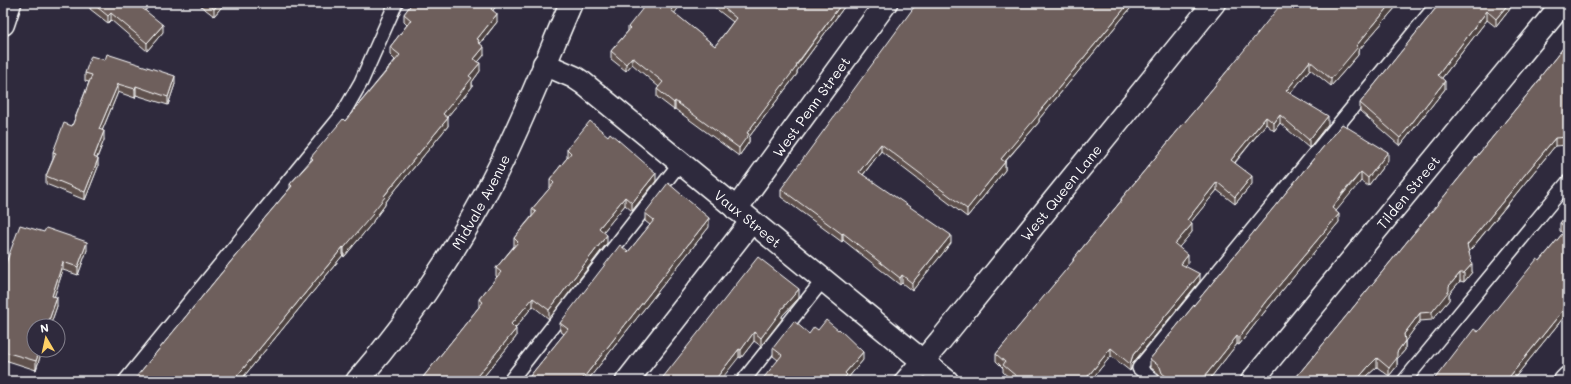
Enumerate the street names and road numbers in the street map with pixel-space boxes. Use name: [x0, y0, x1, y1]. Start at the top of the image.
street label: West Penn Street: [768, 52, 854, 161]
street label: West Queen Lane: [1016, 140, 1106, 245]
street label: Midvale Avenue: [446, 151, 514, 253]
street label: Tilden Street: [1372, 151, 1444, 233]
street label: Vaux Street: [711, 185, 786, 251]

